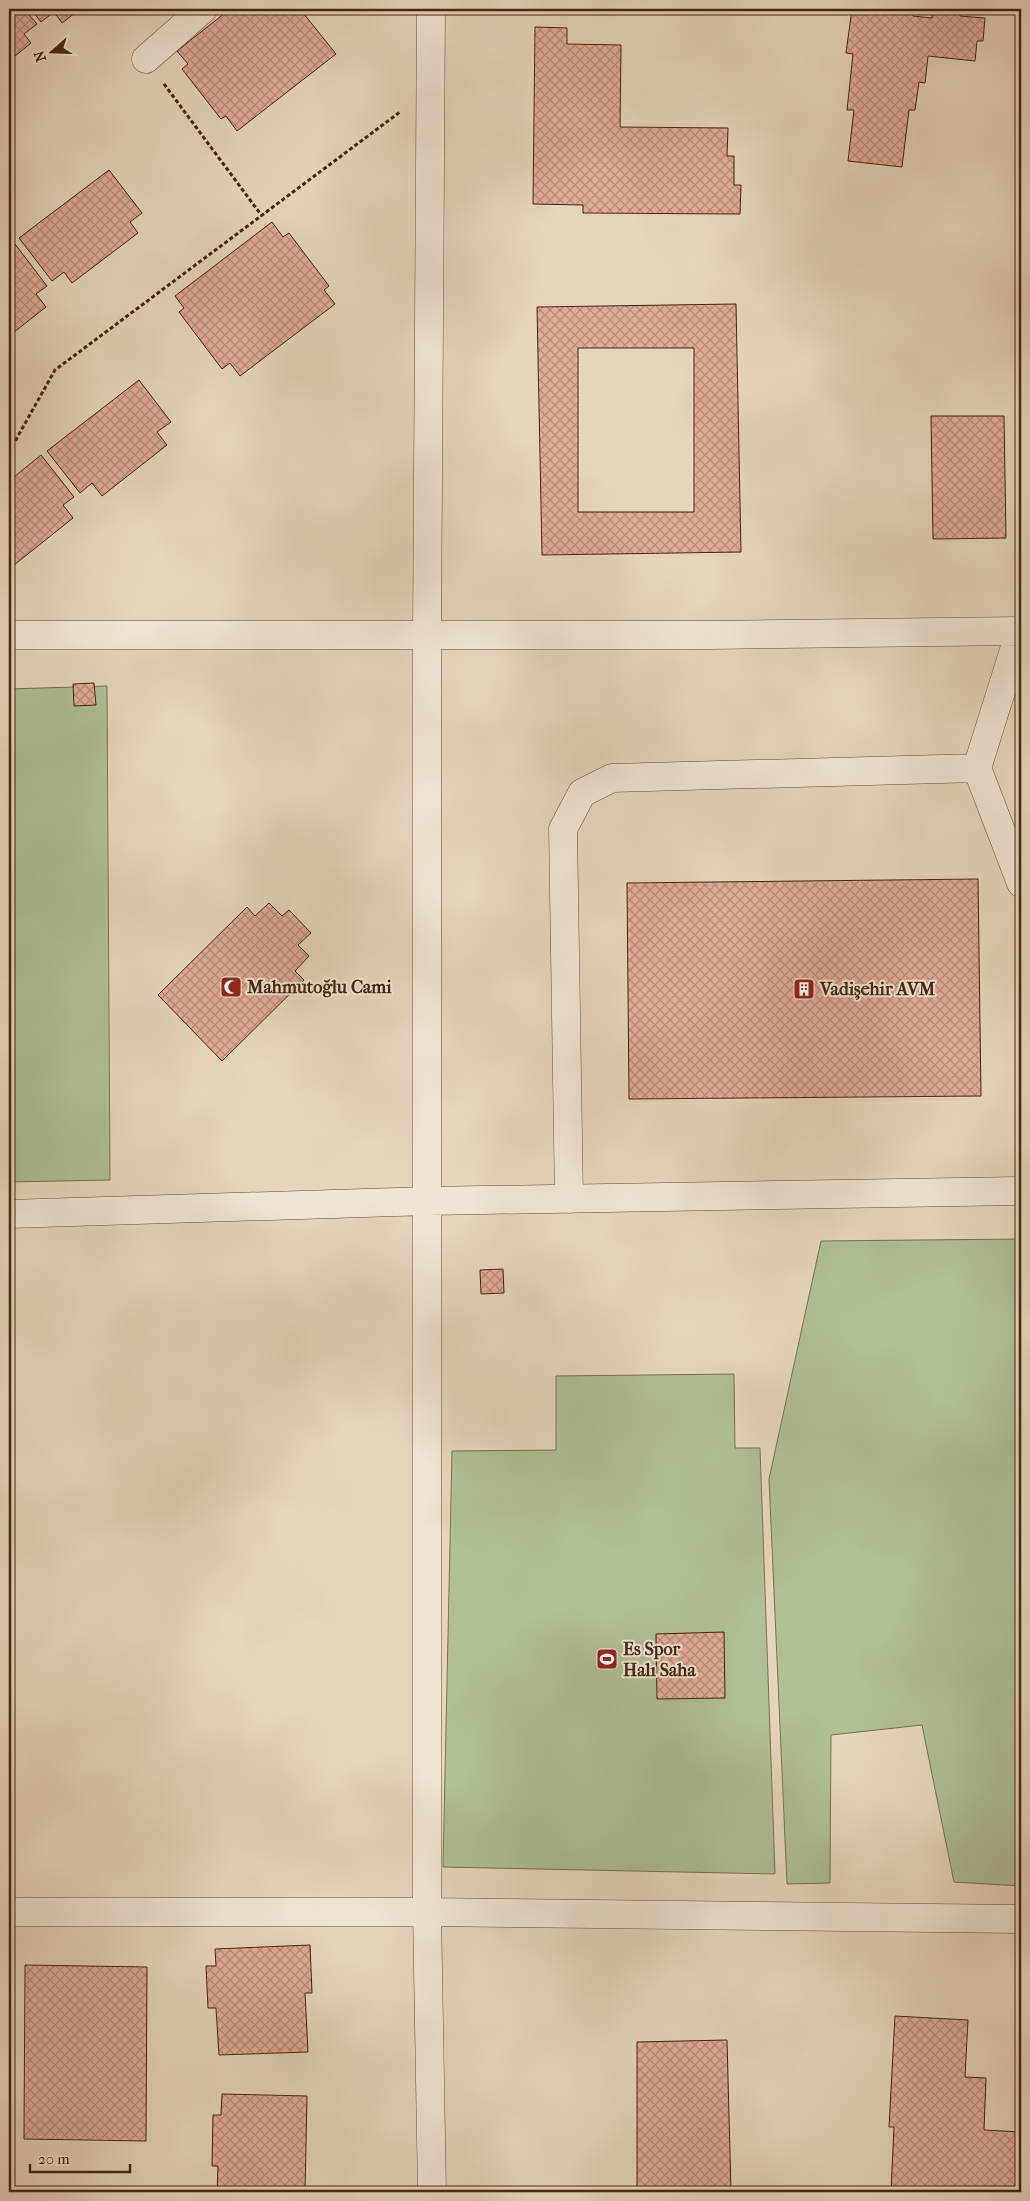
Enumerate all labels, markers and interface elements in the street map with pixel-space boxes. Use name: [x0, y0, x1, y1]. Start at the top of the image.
north arrow: [28, 28, 78, 78]
text: N: [30, 48, 50, 64]
mosque icon: Mahmutoğlu Cami: [219, 975, 243, 999]
place label: Mahmutoğlu Cami: [246, 977, 392, 998]
building icon: Vadişehir AVM: [792, 977, 816, 1001]
place label: Vadişehir AVM: [819, 979, 936, 1000]
place label: Es Spor Halı Saha: [623, 1639, 696, 1681]
sports icon: Es Spor Halı Saha: [595, 1647, 619, 1671]
scale bar: [30, 2141, 130, 2173]
text: 20 m: [38, 2150, 70, 2168]

